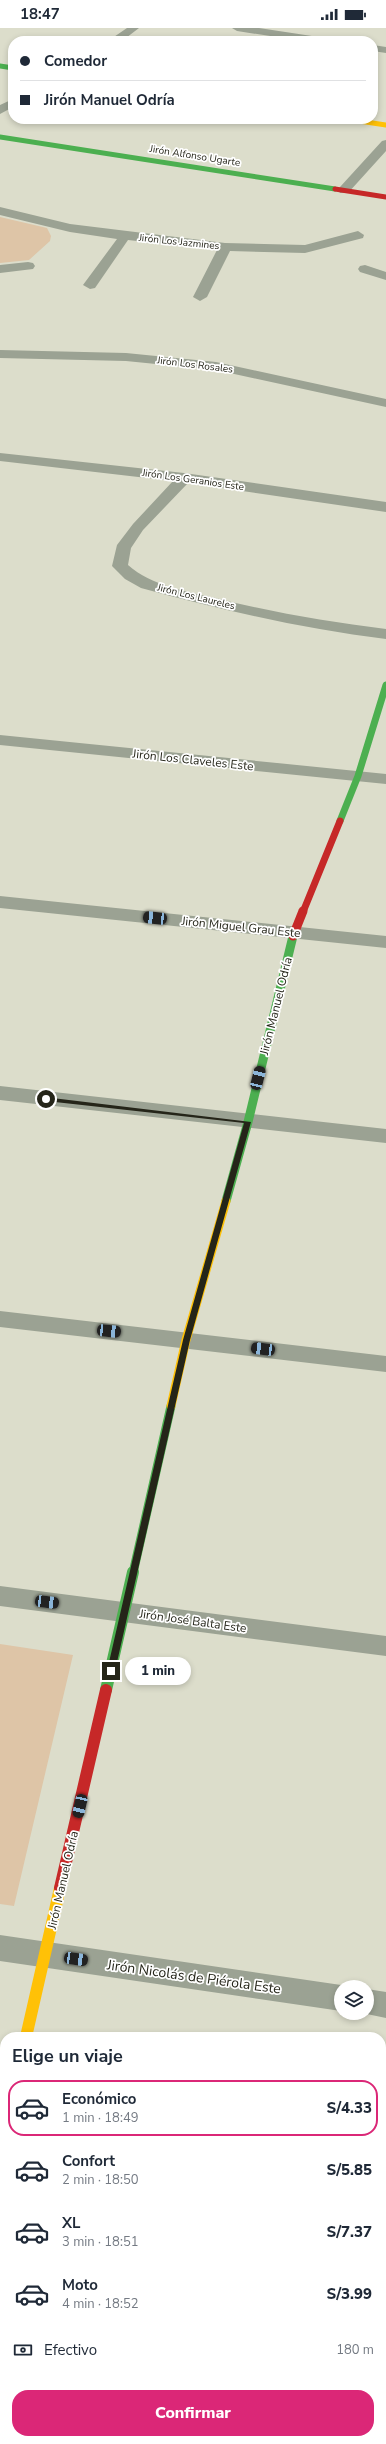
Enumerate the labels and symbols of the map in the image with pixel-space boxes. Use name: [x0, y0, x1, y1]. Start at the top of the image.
street label: Jirón Alfonso Ugarte: [148, 142, 241, 170]
street label: Jirón Los Jazmines: [137, 231, 220, 253]
street label: Jirón Los Rosales: [155, 353, 234, 377]
street label: Jirón Los Geranios Este: [140, 466, 245, 494]
street label: Jirón Los Laureles: [155, 580, 236, 613]
street label: Jirón Los Claveles Este: [131, 746, 254, 774]
car: [142, 911, 168, 925]
street label: Jirón Miguel Grau Este: [180, 913, 301, 941]
street label: Jirón Manuel Odría: [256, 955, 296, 1058]
car: [249, 1065, 267, 1091]
route start: [37, 1090, 55, 1108]
car: [96, 1324, 122, 1338]
car: [250, 1342, 276, 1356]
car: [34, 1595, 60, 1609]
street label: Jirón José Balta Este: [137, 1605, 248, 1636]
callout: 1 min: [125, 1657, 191, 1685]
route end: [102, 1662, 120, 1680]
car: [71, 1793, 89, 1819]
street label: Jirón Manuel Odría: [44, 1829, 82, 1932]
car: [63, 1951, 89, 1967]
street label: Jirón Nicolás de Piérola Este: [105, 1955, 282, 1999]

